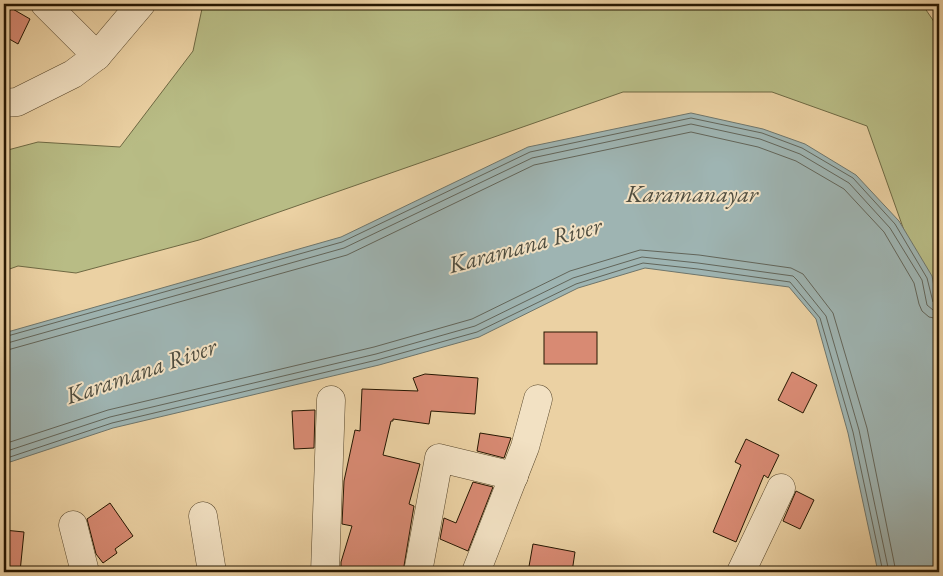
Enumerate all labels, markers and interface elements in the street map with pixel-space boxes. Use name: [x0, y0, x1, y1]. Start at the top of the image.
water label: Karamanayar: [625, 178, 760, 209]
water label: Karamana River: [444, 209, 607, 280]
water label: Karamana River: [60, 330, 222, 411]

